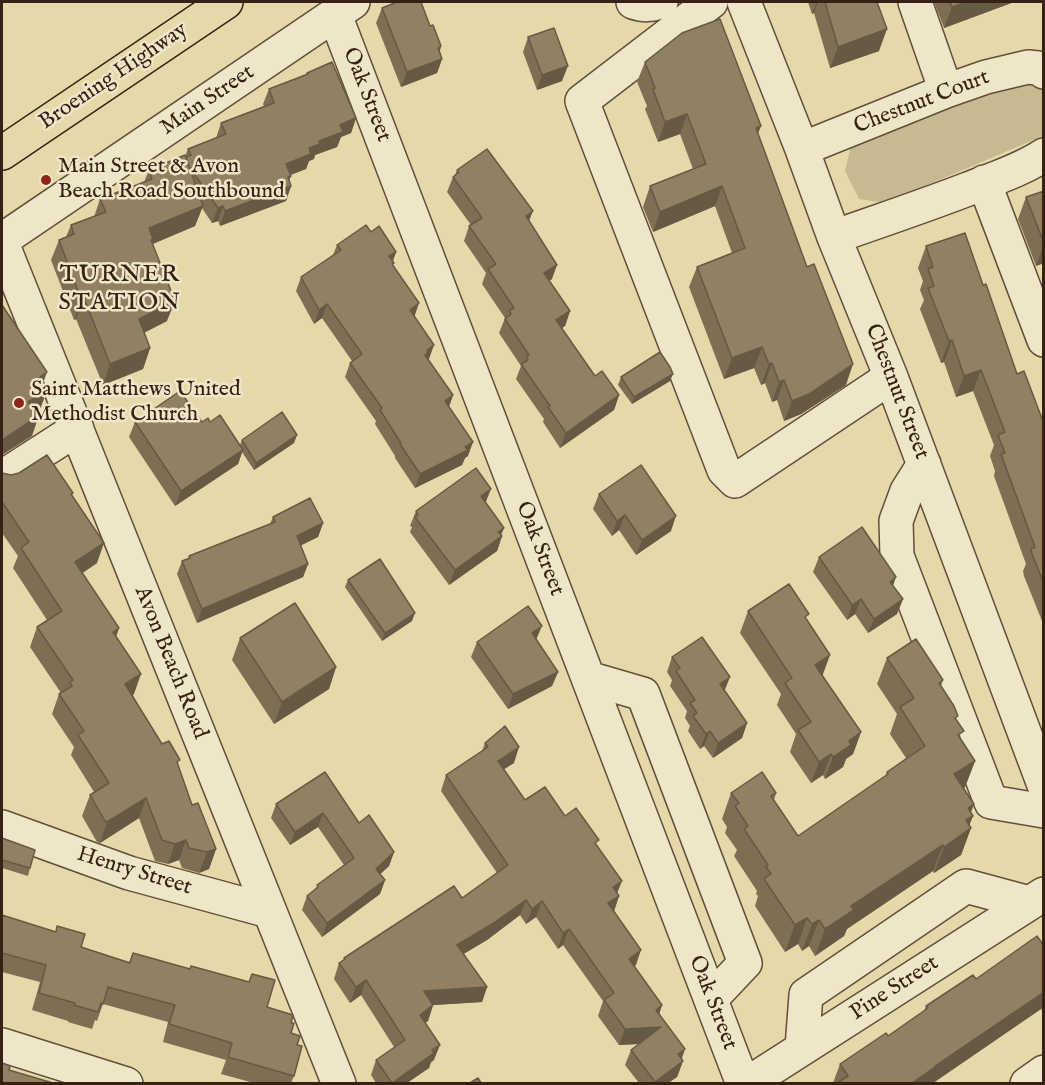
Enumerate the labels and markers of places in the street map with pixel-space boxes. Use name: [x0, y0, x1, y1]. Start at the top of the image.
place label: Main Street & Avon Beach Road Southbound: [58, 154, 285, 206]
marker: Main Street & Avon Beach Road Southbound: [39, 173, 53, 187]
place label: Saint Matthews United Methodist Church: [31, 377, 241, 428]
marker: Saint Matthews United Methodist Church: [12, 396, 26, 410]

